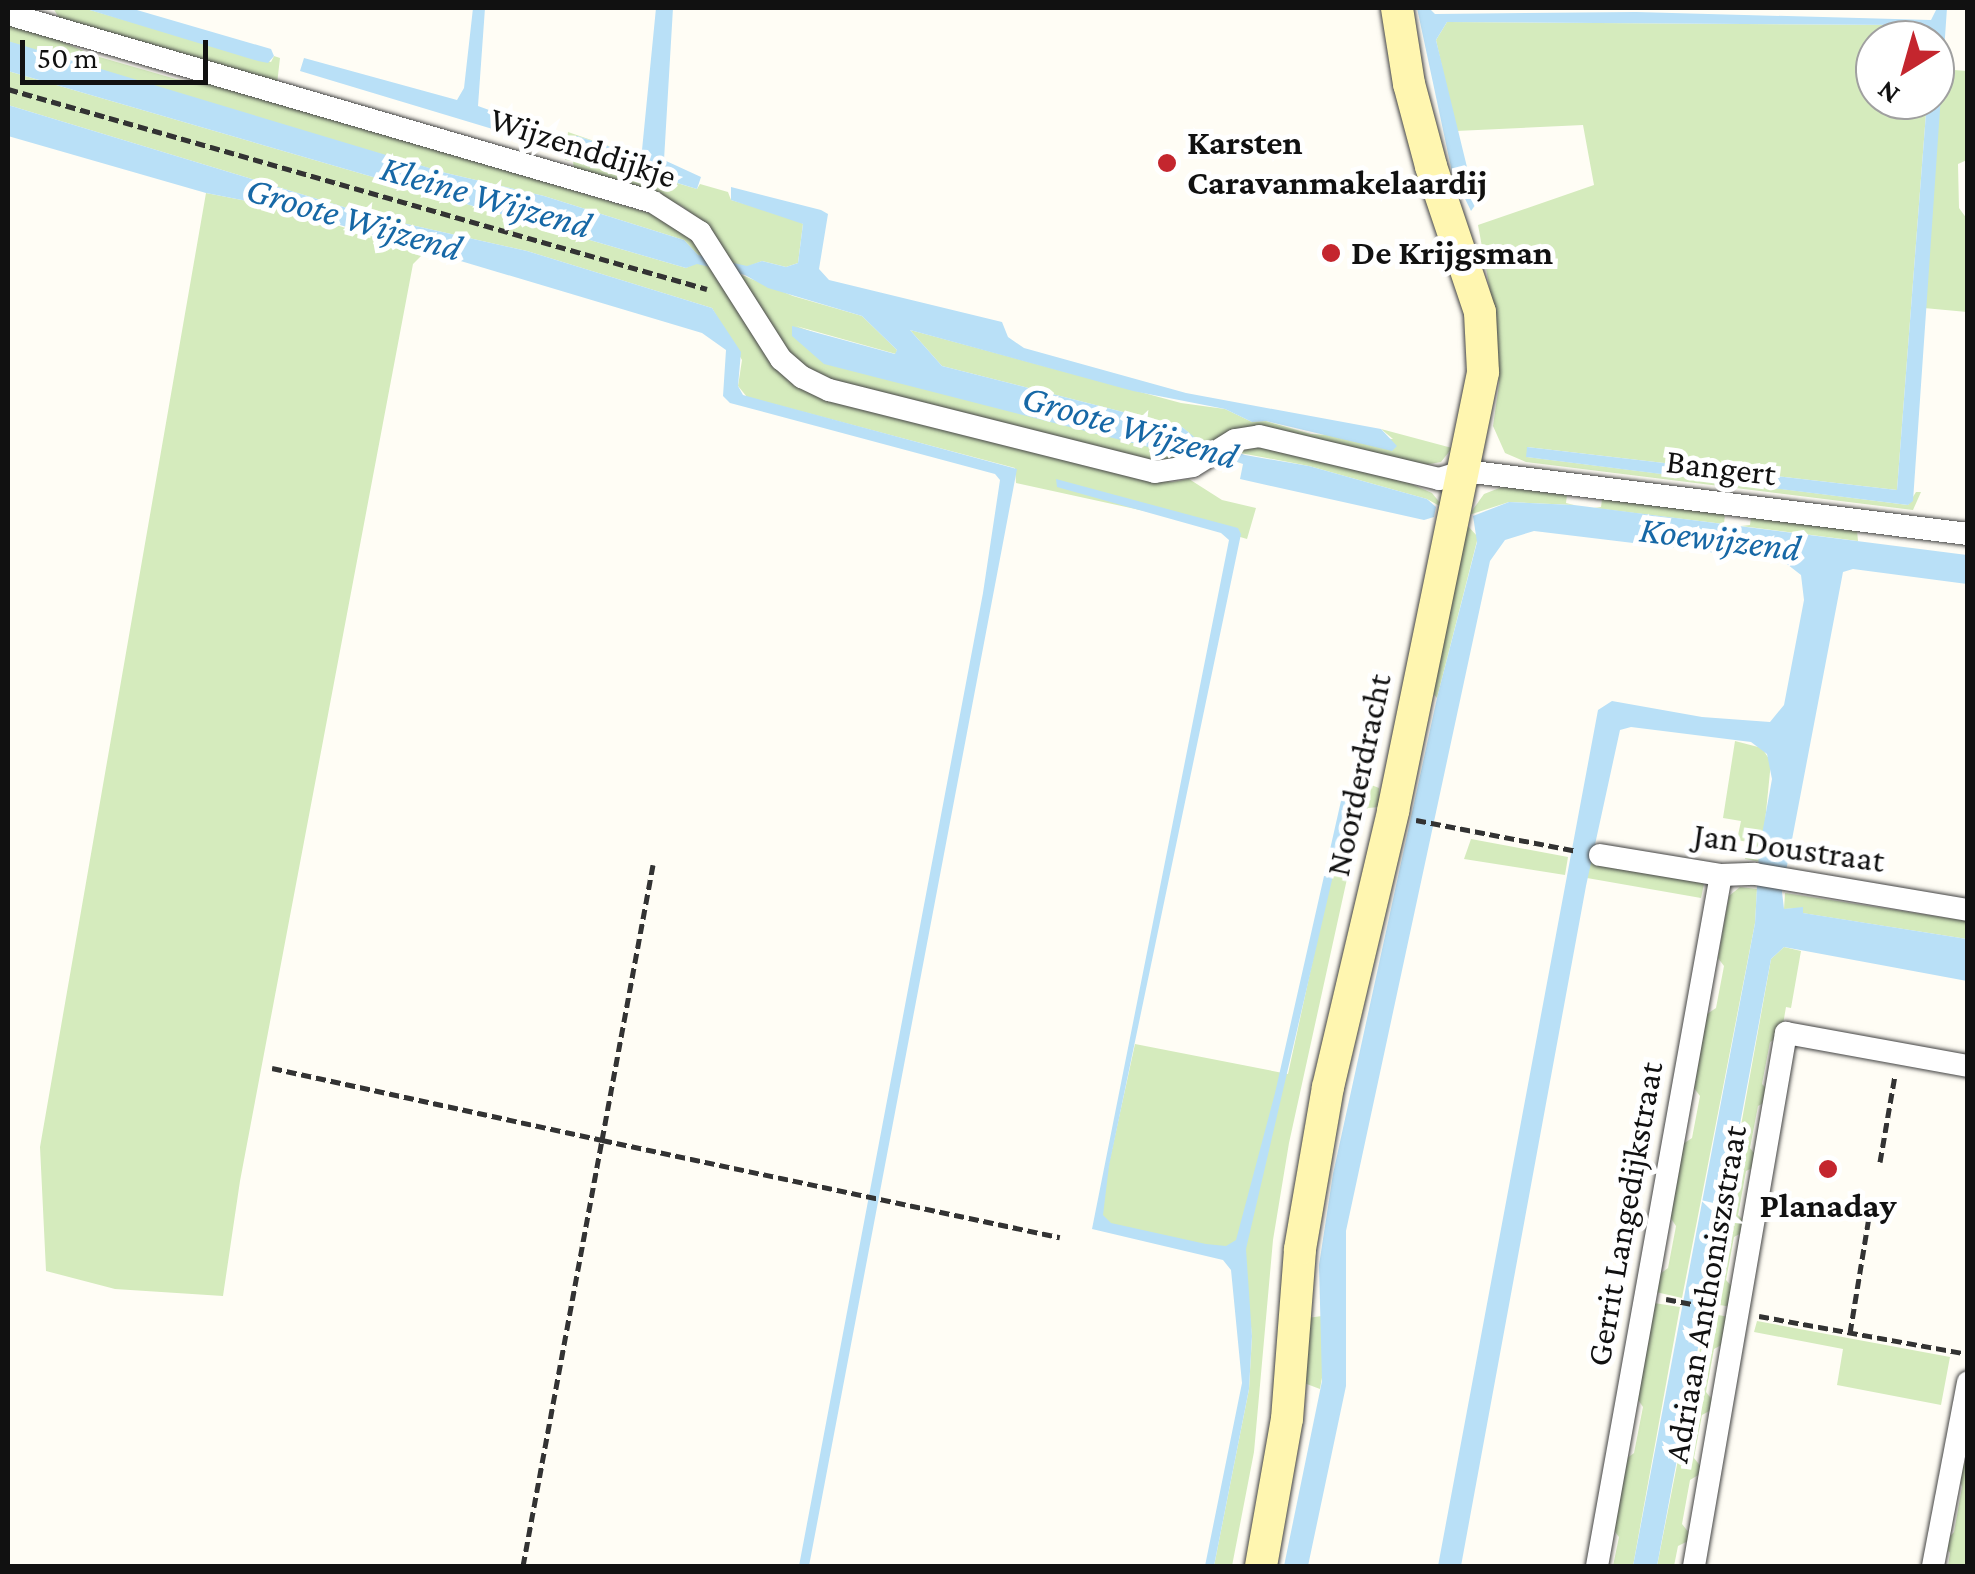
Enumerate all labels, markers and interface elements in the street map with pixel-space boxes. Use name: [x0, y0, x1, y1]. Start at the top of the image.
scale bar: [25, 20, 212, 82]
north arrow: [1855, 20, 1955, 120]
text: 50 m: [37, 41, 98, 74]
text: N: [1871, 75, 1905, 111]
street label: Wijzenddijkje: [484, 98, 682, 198]
place label: Karsten Caravanmakelaardij: [1187, 122, 1487, 204]
water label: Kleine Wijzend: [376, 145, 596, 249]
marker: Karsten Caravanmakelaardij: [1156, 152, 1178, 174]
water label: Groote Wijzend: [241, 167, 467, 271]
place label: De Krijgsman: [1351, 232, 1553, 274]
marker: De Krijgsman: [1320, 242, 1342, 264]
water label: Groote Wijzend: [1017, 375, 1243, 479]
street label: Bangert: [1664, 440, 1778, 496]
water label: Koewijzend: [1637, 507, 1803, 571]
street label: Noorderdracht: [1317, 670, 1401, 880]
street label: Jan Doustraat: [1691, 814, 1887, 882]
street label: Gerrit Langedijkstraat: [1578, 1059, 1672, 1369]
street label: Adriaan Anthoniszstraat: [1656, 1122, 1756, 1466]
marker: Planaday: [1817, 1158, 1839, 1180]
place label: Planaday: [1760, 1185, 1896, 1227]

